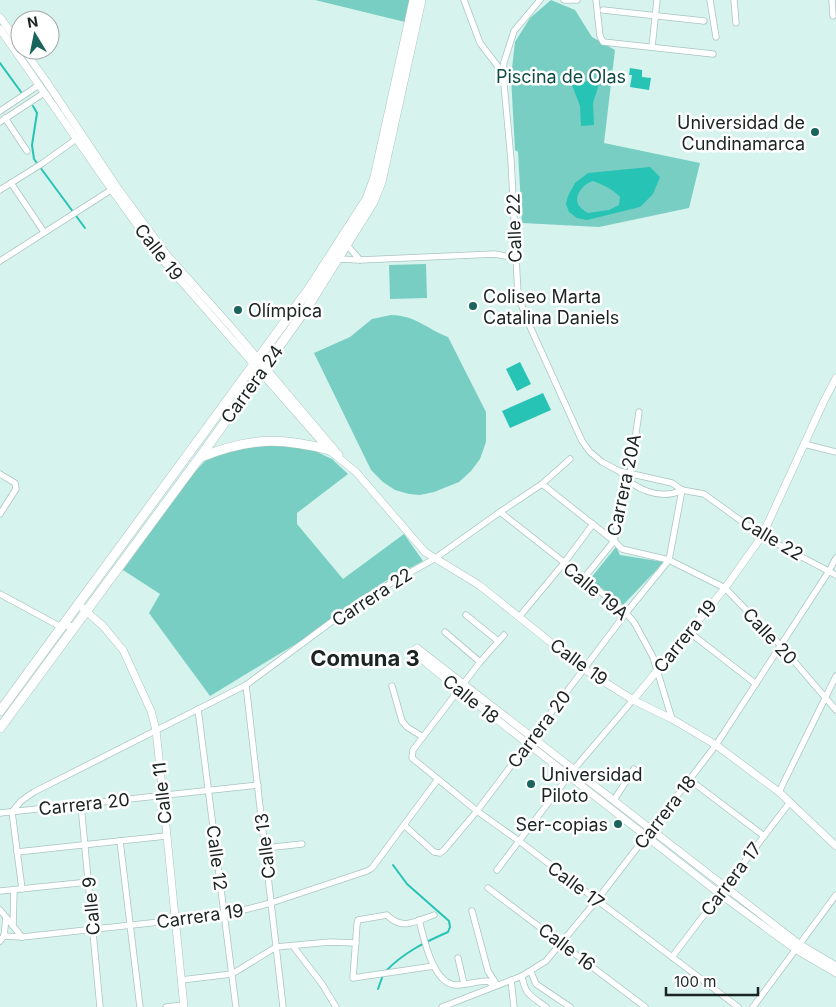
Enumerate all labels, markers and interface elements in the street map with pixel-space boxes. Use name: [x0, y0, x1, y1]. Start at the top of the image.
north arrow: [10, 10, 60, 60]
text: N: [26, 12, 39, 31]
park label: Piscina de Olas: [496, 66, 626, 87]
place label: Universidad de Cundinamarca: [677, 112, 805, 154]
marker: Universidad de Cundinamarca: [809, 126, 821, 138]
street label: Calle 22: [502, 193, 526, 263]
street label: Calle 19: [130, 220, 188, 284]
place label: Coliseo Marta Catalina Daniels: [483, 286, 619, 328]
place label: Olímpica: [248, 300, 322, 321]
marker: Coliseo Marta Catalina Daniels: [467, 300, 479, 312]
marker: Olímpica: [232, 304, 244, 316]
street label: Carrera 24: [217, 341, 287, 427]
street label: Carrera 20A: [603, 432, 645, 538]
street label: Calle 22: [737, 511, 807, 565]
street label: Calle 19A: [559, 558, 633, 624]
street label: Carrera 22: [328, 563, 416, 631]
street label: Carrera 19: [649, 595, 721, 677]
street label: Calle 20: [738, 603, 802, 669]
street label: Calle 19: [546, 634, 612, 690]
district label: Comuna 3: [310, 645, 420, 671]
street label: Calle 18: [439, 670, 503, 728]
street label: Carrera 20: [503, 686, 575, 772]
street label: Calle 11: [148, 761, 176, 825]
place label: Universidad Piloto: [541, 764, 642, 806]
street label: Carrera 18: [630, 771, 700, 853]
marker: Universidad Piloto: [525, 778, 537, 790]
street label: Carrera 20: [37, 789, 131, 819]
street label: Calle 13: [251, 812, 279, 880]
place label: Ser-copias: [516, 814, 608, 835]
marker: Ser-copias: [612, 818, 624, 830]
street label: Calle 12: [203, 824, 231, 892]
street label: Carrera 17: [697, 838, 765, 920]
street label: Calle 17: [544, 857, 608, 913]
street label: Calle 9: [78, 876, 104, 936]
street label: Carrera 19: [155, 899, 245, 933]
street label: Calle 16: [534, 919, 600, 975]
scale bar: [666, 964, 758, 996]
text: 100 m: [674, 972, 716, 991]

